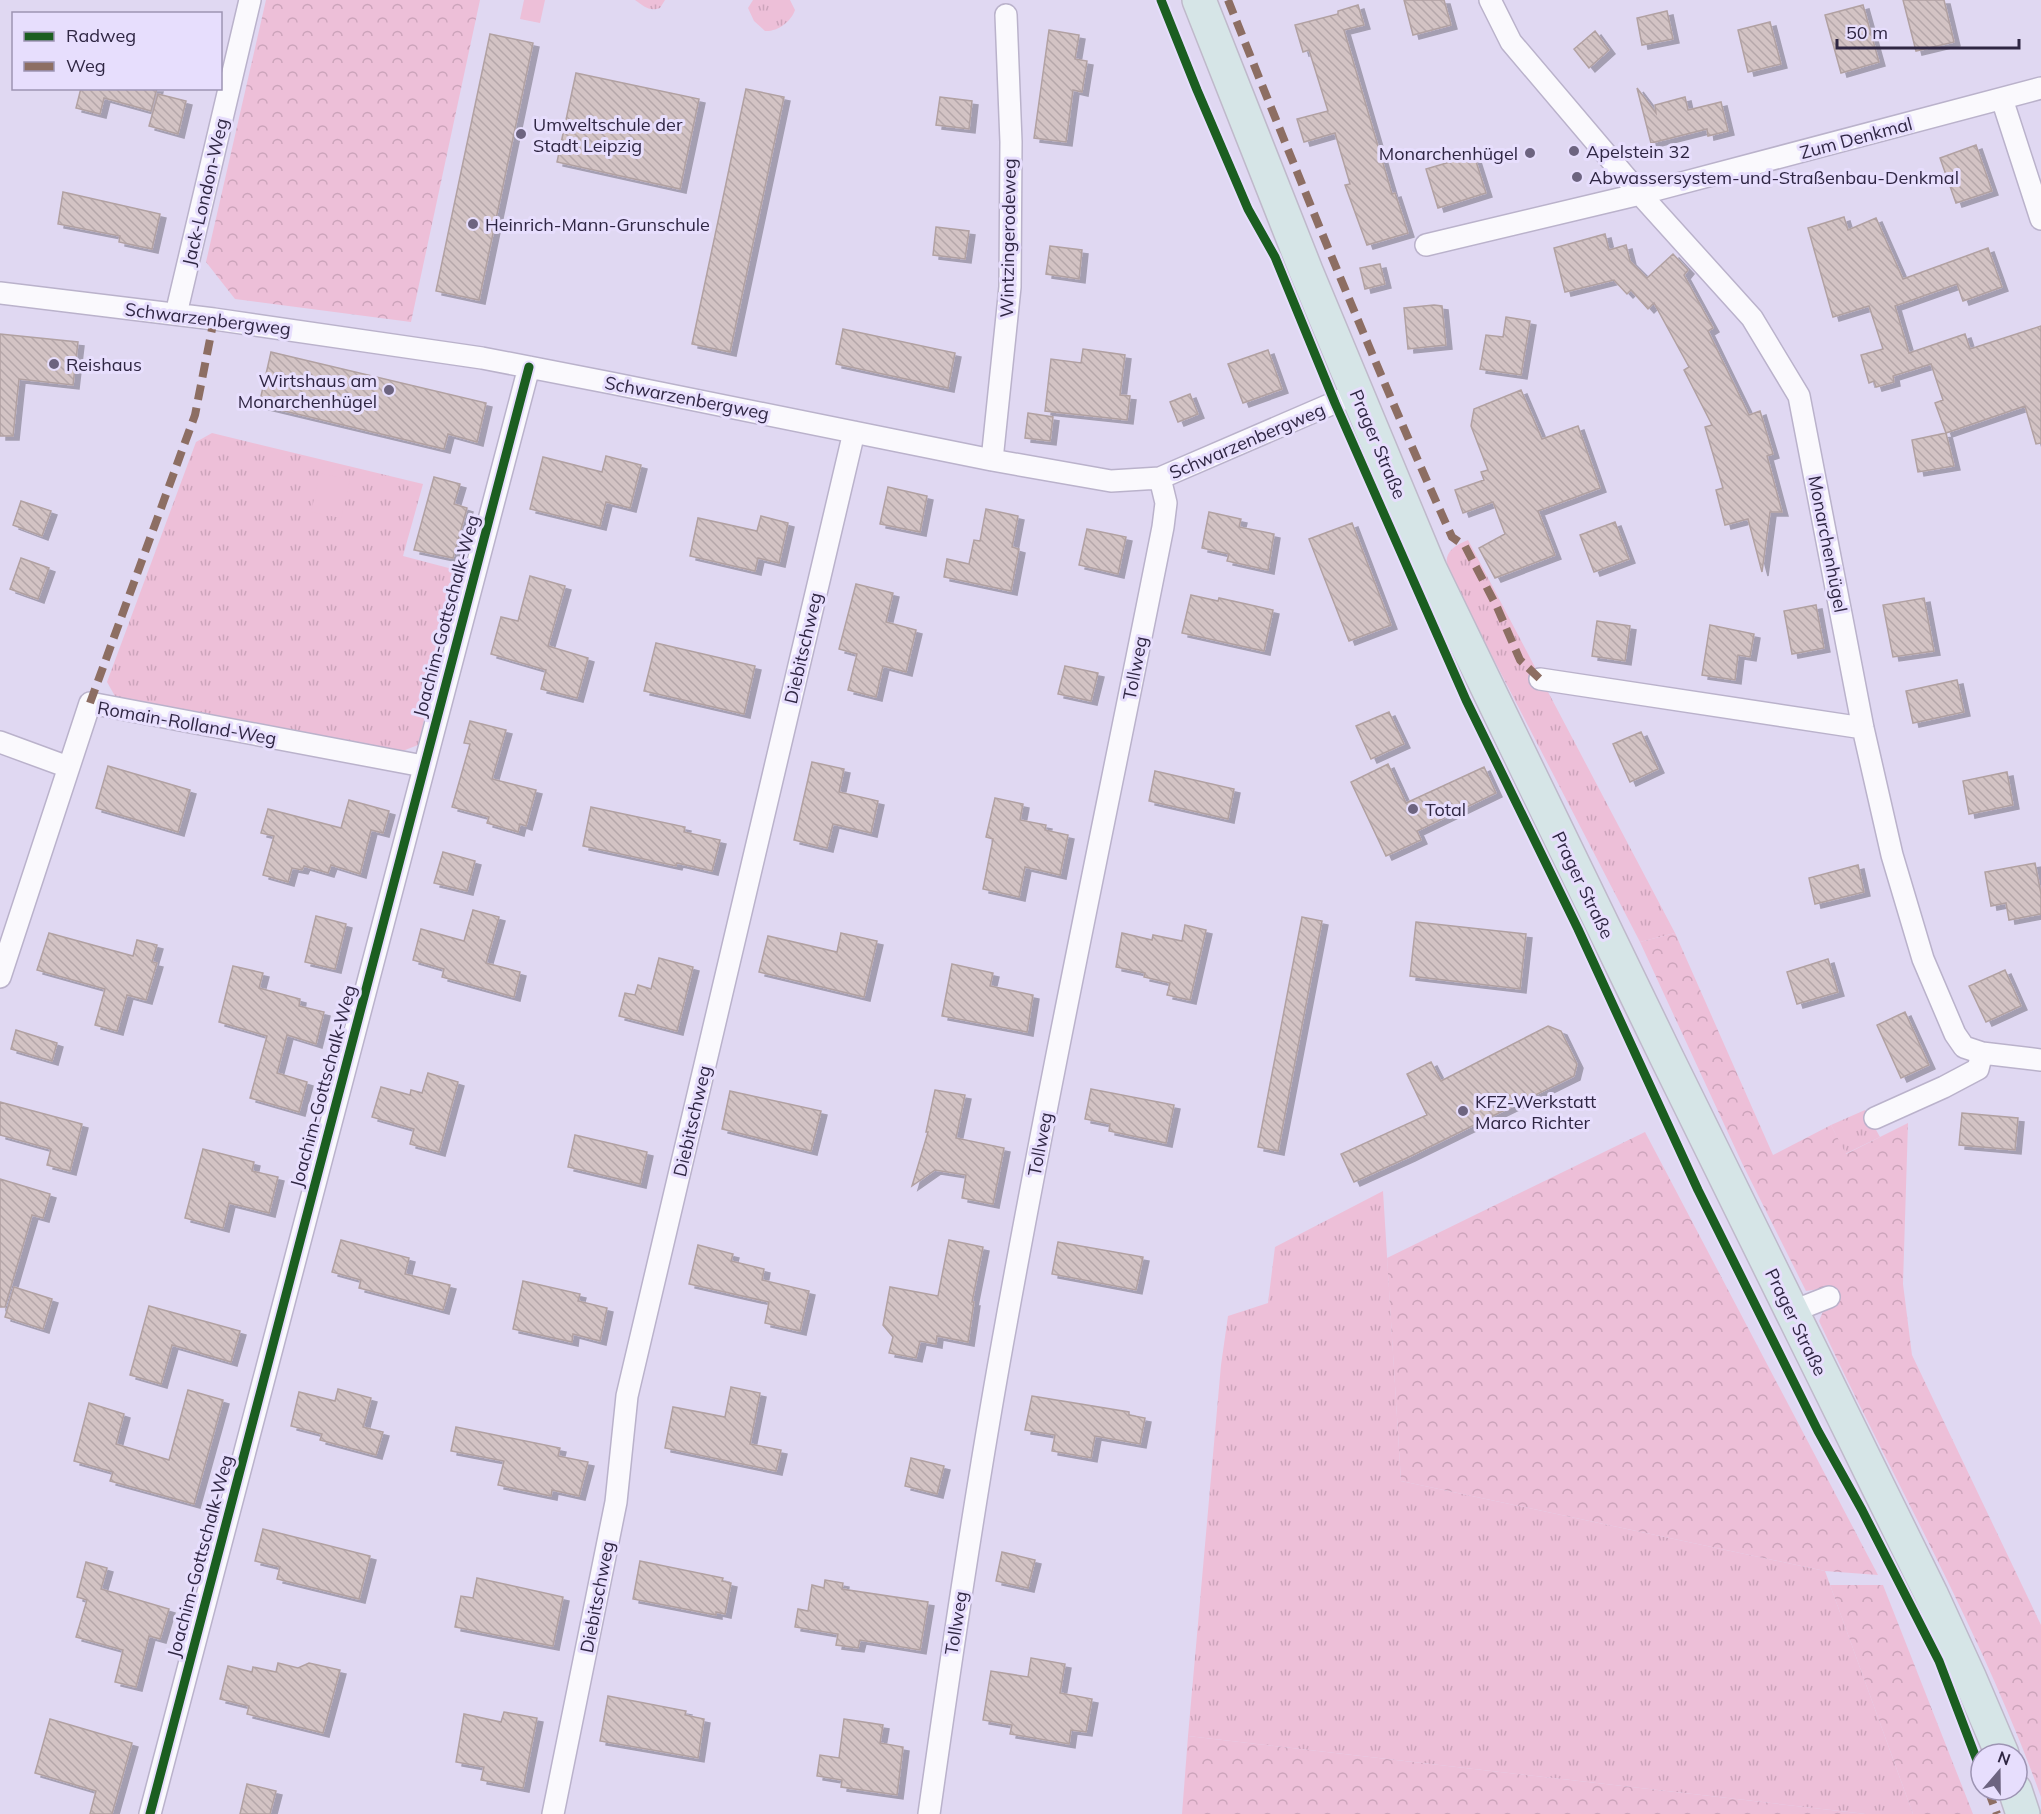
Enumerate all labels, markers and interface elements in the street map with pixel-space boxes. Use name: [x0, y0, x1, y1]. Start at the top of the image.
legend: [12, 12, 222, 90]
scale bar: [1837, 12, 2018, 50]
text: 50 m: [1846, 21, 1888, 44]
text: Radweg: [66, 24, 136, 47]
text: Weg: [66, 54, 106, 77]
street label: Zum Denkmal: [1797, 112, 1915, 164]
place label: Umweltschule der Stadt Leipzig: [533, 113, 683, 157]
street label: Jack-London-Weg: [177, 116, 233, 268]
marker: Umweltschule der Stadt Leipzig: [514, 127, 528, 141]
place label: Apelstein 32: [1586, 140, 1690, 163]
place label: Monarchenhügel: [1379, 142, 1518, 165]
marker: Apelstein 32: [1567, 144, 1581, 158]
marker: Monarchenhügel: [1523, 146, 1537, 160]
street label: Wintzingerodeweg: [995, 158, 1021, 318]
place label: Abwassersystem-und-Straßenbau-Denkmal: [1589, 166, 1959, 189]
marker: Abwassersystem-und-Straßenbau-Denkmal: [1570, 170, 1584, 184]
place label: Heinrich-Mann-Grunschule: [485, 213, 710, 236]
marker: Heinrich-Mann-Grunschule: [466, 217, 480, 231]
street label: Schwarzenbergweg: [124, 297, 292, 341]
place label: Reishaus: [66, 353, 142, 376]
marker: Reishaus: [47, 357, 61, 371]
place label: Wirtshaus am Monarchenhügel: [238, 369, 377, 413]
street label: Schwarzenbergweg: [603, 371, 771, 425]
marker: Wirtshaus am Monarchenhügel: [382, 383, 396, 397]
street label: Prager Straße: [1345, 386, 1411, 502]
street label: Schwarzenbergweg: [1166, 398, 1328, 484]
street label: Monarchenhügel: [1803, 474, 1853, 614]
street label: Joachim-Gottschalk-Weg: [408, 512, 484, 720]
street label: Diebitschweg: [779, 590, 827, 706]
street label: Tollweg: [1118, 634, 1152, 702]
street label: Romain-Rolland-Weg: [96, 696, 278, 750]
place label: Total: [1425, 798, 1466, 821]
marker: Total: [1406, 802, 1420, 816]
street label: Prager Straße: [1547, 828, 1619, 942]
street label: Joachim-Gottschalk-Weg: [285, 982, 361, 1190]
street label: Diebitschweg: [668, 1063, 716, 1179]
place label: KFZ-Werkstatt Marco Richter: [1475, 1090, 1596, 1134]
marker: KFZ-Werkstatt Marco Richter: [1456, 1104, 1470, 1118]
street label: Tollweg: [1023, 1110, 1057, 1178]
street label: Prager Straße: [1760, 1265, 1832, 1379]
street label: Joachim-Gottschalk-Weg: [162, 1452, 238, 1660]
street label: Diebitschweg: [575, 1539, 619, 1655]
street label: Tollweg: [940, 1589, 972, 1657]
north arrow: [1969, 1742, 2029, 1802]
text: N: [1995, 1746, 2013, 1769]

